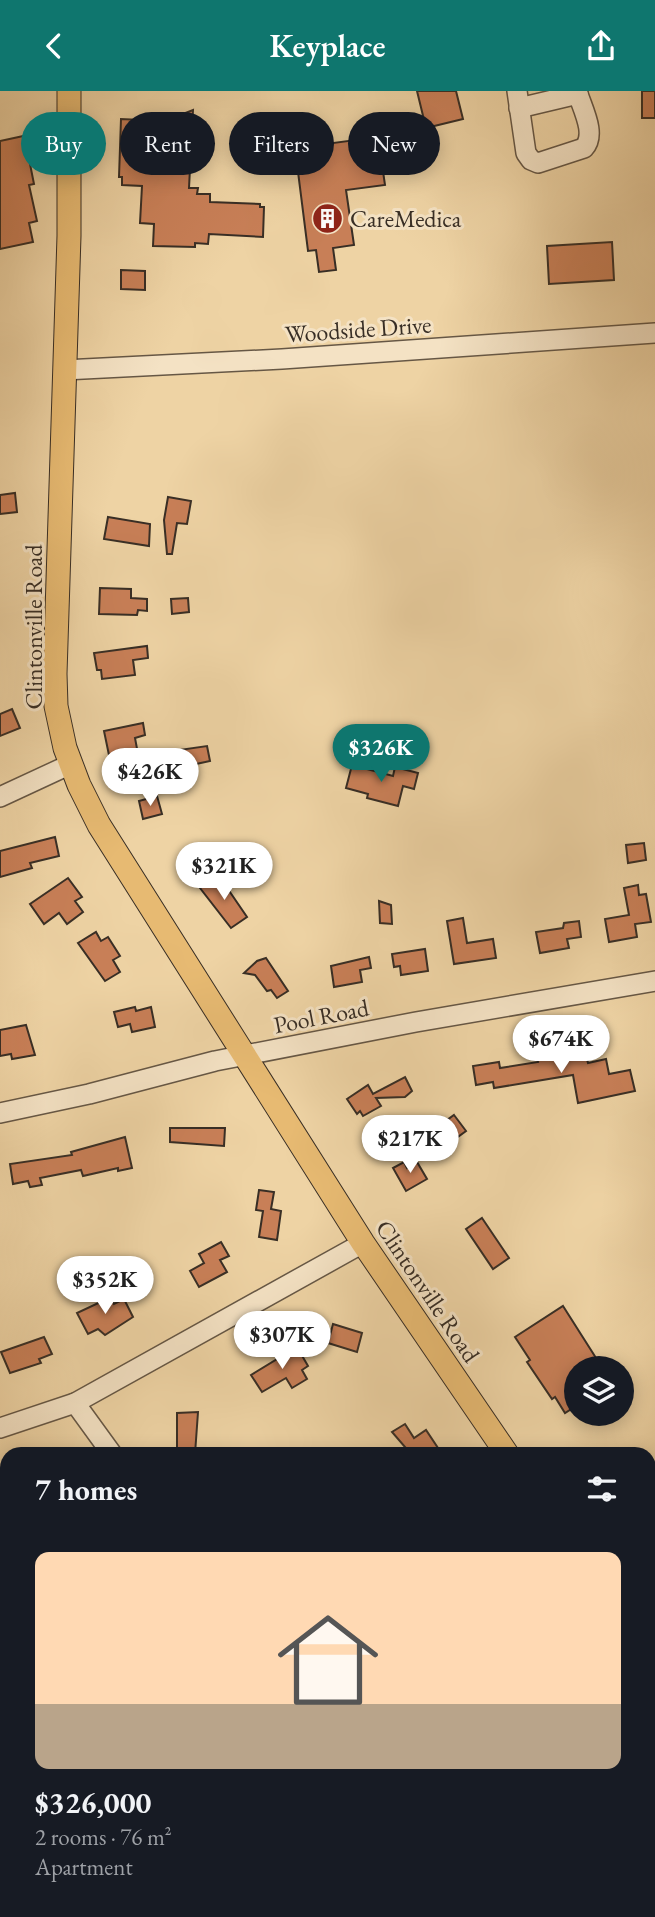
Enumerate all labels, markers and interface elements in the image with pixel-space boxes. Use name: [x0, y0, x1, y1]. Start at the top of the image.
text: Keyplace: [269, 25, 386, 67]
icon: back: [35, 27, 73, 65]
icon: share: [582, 27, 620, 65]
chip: Buy: [21, 112, 106, 175]
chip: Rent: [120, 112, 215, 175]
chip: Filters: [229, 112, 334, 175]
chip: New: [348, 112, 440, 175]
building icon: CareMedica: [310, 201, 344, 235]
place label: CareMedica: [350, 203, 462, 234]
street label: Woodside Drive: [284, 308, 432, 350]
street label: Clintonville Road: [18, 544, 49, 710]
pin: $326K: [332, 725, 430, 784]
text: $326K: [349, 732, 413, 762]
pin: $426K: [101, 749, 199, 808]
text: $426K: [118, 756, 182, 786]
pin: $321K: [175, 843, 273, 902]
text: $321K: [192, 850, 256, 880]
street label: Pool Road: [271, 991, 372, 1040]
pin: $674K: [512, 1016, 610, 1075]
text: $674K: [529, 1023, 593, 1053]
pin: $217K: [361, 1115, 459, 1175]
text: $217K: [378, 1123, 442, 1153]
street label: Clintonville Road: [369, 1214, 487, 1369]
pin: $352K: [56, 1257, 154, 1316]
text: $352K: [73, 1264, 137, 1294]
pin: $307K: [233, 1311, 331, 1371]
text: $307K: [250, 1319, 314, 1349]
map controls: [564, 1356, 634, 1426]
button: layers: [564, 1356, 634, 1426]
text: 7 homes: [35, 1470, 137, 1509]
icon: filters: [583, 1470, 621, 1508]
icon: home: [265, 1597, 391, 1723]
text: $326,000: [35, 1783, 151, 1822]
text: 2 rooms · 76 m²: [35, 1822, 172, 1852]
text: Apartment: [35, 1852, 133, 1882]

